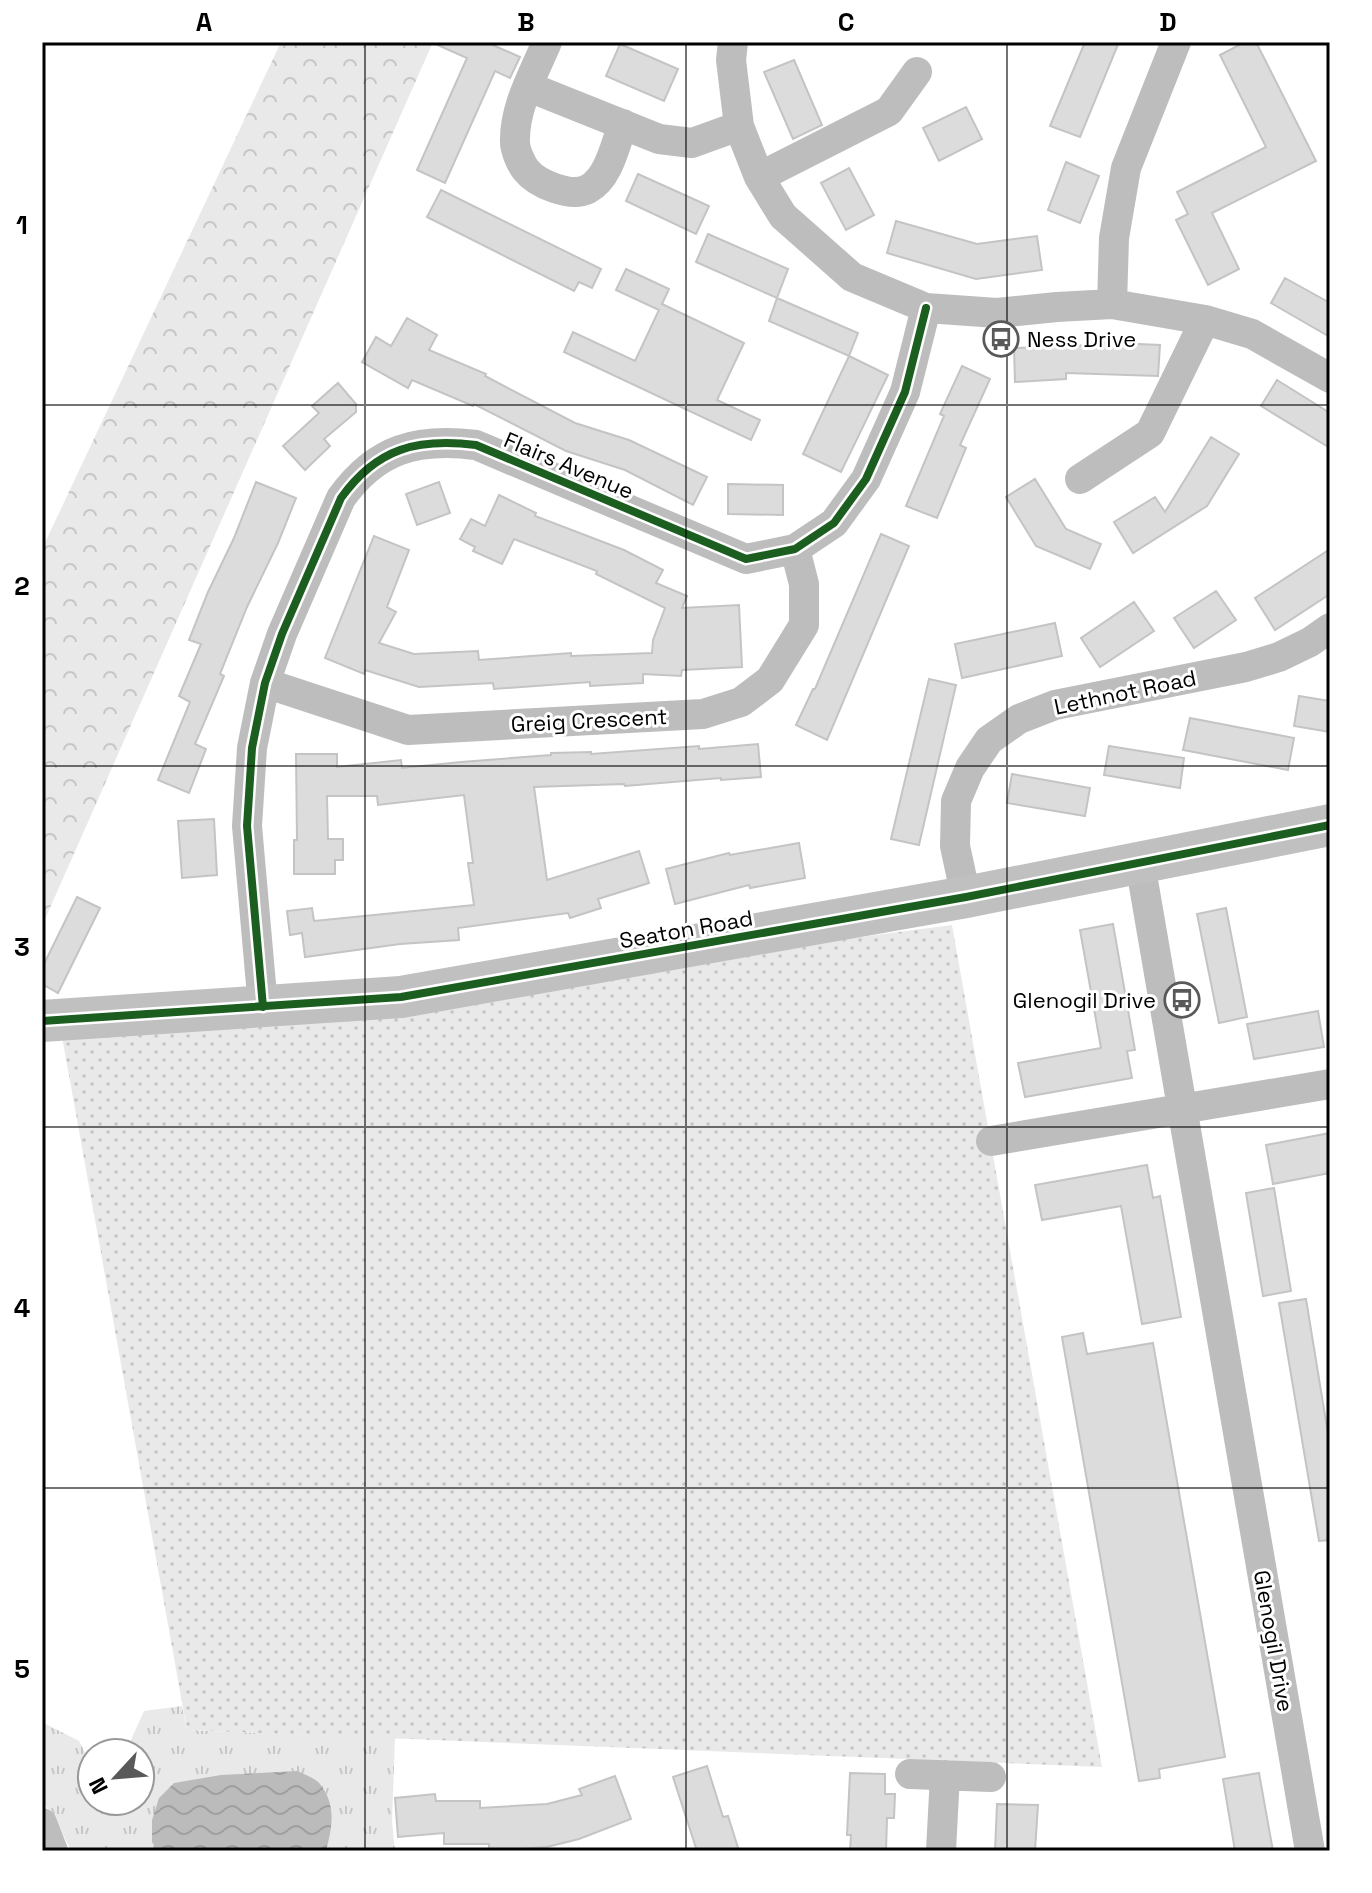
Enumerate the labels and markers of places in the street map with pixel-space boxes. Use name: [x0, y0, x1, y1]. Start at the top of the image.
bus stop icon: Ness Drive: [982, 320, 1020, 358]
place label: Ness Drive: [1027, 325, 1136, 353]
bus stop icon: Glenogil Drive: [1163, 981, 1201, 1019]
place label: Glenogil Drive: [1013, 986, 1156, 1014]

